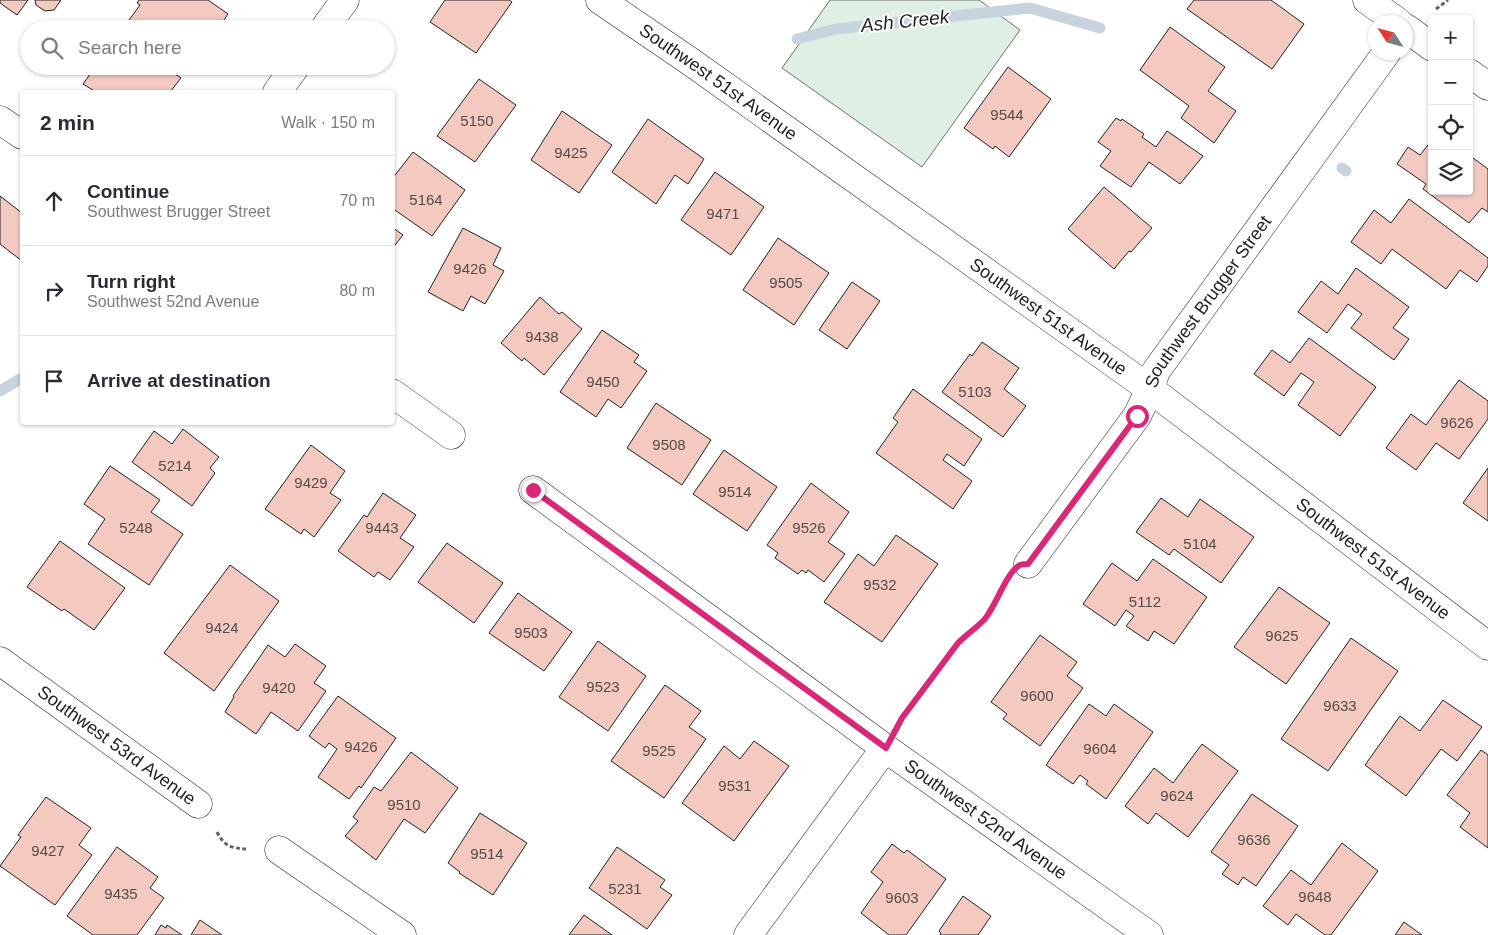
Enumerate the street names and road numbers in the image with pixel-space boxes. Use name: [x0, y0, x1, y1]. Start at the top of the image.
street label: Southwest 51st Avenue: [636, 20, 801, 144]
street label: Southwest Brugger Street: [1141, 212, 1275, 390]
street label: Southwest 51st Avenue: [966, 254, 1131, 379]
street label: Southwest 51st Avenue: [1292, 494, 1454, 624]
street label: Southwest 53rd Avenue: [34, 682, 200, 809]
street label: Southwest 52nd Avenue: [901, 755, 1071, 884]

